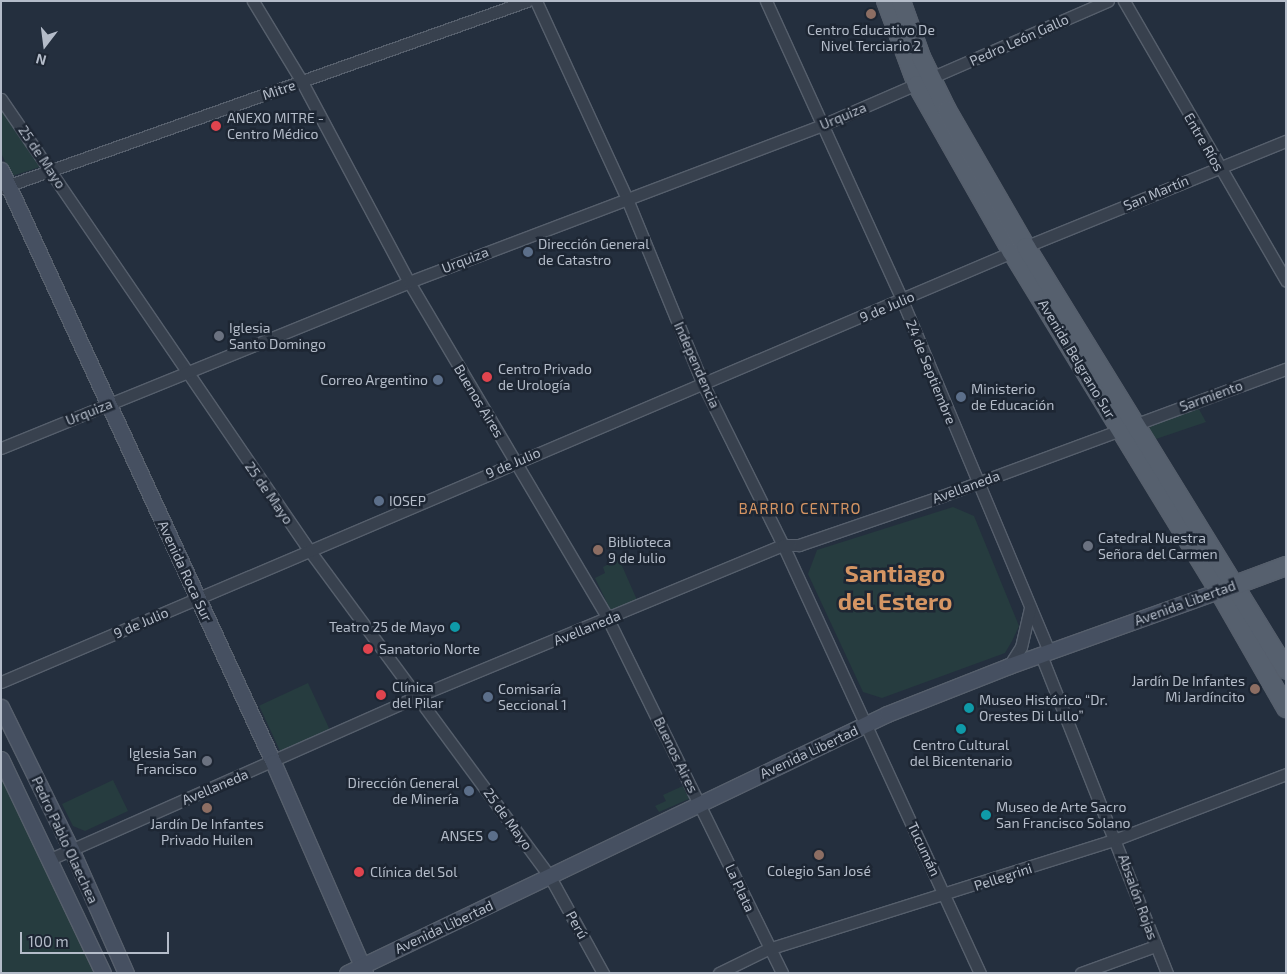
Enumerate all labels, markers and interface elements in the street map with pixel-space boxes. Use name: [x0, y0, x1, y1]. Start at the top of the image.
marker: Centro Educativo De Nivel Terciario 2: [865, 8, 877, 20]
street label: Pedro León Gallo: [967, 11, 1071, 69]
north arrow: [20, 20, 70, 70]
place label: Centro Educativo De Nivel Terciario 2: [807, 22, 935, 54]
text: N: [34, 50, 48, 69]
street label: Mitre: [260, 77, 298, 103]
street label: Urquiza: [817, 99, 869, 133]
place label: ANEXO MITRE - Centro Médico: [227, 110, 324, 142]
street label: Entre Ríos: [1181, 110, 1227, 174]
marker: ANEXO MITRE - Centro Médico: [209, 119, 223, 133]
street label: 25 de Mayo: [15, 122, 69, 192]
street label: San Martín: [1121, 172, 1191, 214]
place label: Dirección General de Catastro: [538, 236, 649, 268]
street label: Urquiza: [439, 243, 491, 277]
marker: Dirección General de Catastro: [522, 246, 534, 258]
street label: 9 de Julio: [857, 288, 917, 326]
street label: Avenida Belgrano Sur: [1035, 296, 1119, 422]
street label: 24 de Septiembre: [902, 317, 960, 427]
street label: Independencia: [670, 319, 724, 411]
place label: Iglesia Santo Domingo: [229, 320, 326, 352]
marker: Iglesia Santo Domingo: [213, 330, 225, 342]
street label: Buenos Aires: [450, 361, 508, 441]
place label: Centro Privado de Urología: [498, 361, 592, 394]
marker: Centro Privado de Urología: [480, 370, 494, 384]
place label: Correo Argentino: [320, 372, 428, 388]
marker: Correo Argentino: [432, 374, 444, 386]
street label: Sarmiento: [1177, 377, 1245, 415]
place label: Ministerio de Educación: [971, 381, 1054, 414]
marker: Ministerio de Educación: [955, 391, 967, 403]
street label: Urquiza: [63, 395, 115, 429]
street label: 9 de Julio: [483, 444, 543, 482]
street label: 25 de Mayo: [241, 459, 297, 527]
street label: Avellaneda: [930, 467, 1002, 507]
place label: IOSEP: [389, 493, 426, 509]
marker: IOSEP: [373, 495, 385, 507]
district label: BARRIO CENTRO: [737, 500, 863, 518]
street label: Avenida Roca Sur: [154, 518, 216, 624]
place label: Catedral Nuestra Señora del Carmen: [1098, 530, 1218, 562]
place label: Biblioteca 9 de Julio: [608, 534, 671, 566]
marker: Catedral Nuestra Señora del Carmen: [1082, 540, 1094, 552]
marker: Biblioteca 9 de Julio: [592, 544, 604, 556]
district label: Santiago del Estero: [837, 559, 953, 615]
street label: Avenida Libertad: [1132, 577, 1238, 629]
street label: 9 de Julio: [111, 604, 171, 642]
street label: Avellaneda: [551, 607, 623, 649]
place label: Teatro 25 de Mayo: [329, 619, 445, 635]
marker: Teatro 25 de Mayo: [449, 621, 461, 633]
place label: Sanatorio Norte: [379, 641, 480, 657]
marker: Sanatorio Norte: [361, 642, 375, 656]
place label: Jardín De Infantes Mi Jardíncito: [1131, 673, 1245, 706]
place label: Clínica del Pilar: [392, 679, 444, 712]
place label: Comisaría Seccional 1: [498, 681, 567, 714]
marker: Jardín De Infantes Mi Jardíncito: [1249, 683, 1261, 695]
marker: Clínica del Pilar: [374, 688, 388, 702]
marker: Comisaría Seccional 1: [482, 691, 494, 703]
place label: Museo Histórico “Dr. Orestes Di Lullo”: [979, 692, 1108, 724]
marker: Museo Histórico “Dr. Orestes Di Lullo”: [963, 702, 975, 714]
street label: Buenos Aires: [650, 714, 702, 796]
street label: Avenida Libertad: [757, 722, 861, 782]
marker: Centro Cultural del Bicentenario: [955, 723, 967, 735]
place label: Centro Cultural del Bicentenario: [909, 737, 1013, 770]
place label: Iglesia San Francisco: [129, 745, 197, 778]
marker: Iglesia San Francisco: [201, 755, 213, 767]
street label: Avellaneda: [179, 765, 251, 809]
street label: Pedro Pablo Olaechea: [28, 774, 102, 906]
place label: Dirección General de Minería: [348, 775, 459, 808]
marker: Dirección General de Minería: [463, 785, 475, 797]
street label: 25 de Mayo: [480, 785, 536, 853]
place label: Museo de Arte Sacro San Francisco Solano: [996, 799, 1131, 832]
marker: Jardín De Infantes Privado Huilen: [201, 802, 213, 814]
marker: Museo de Arte Sacro San Francisco Solano: [980, 809, 992, 821]
place label: Jardín De Infantes Privado Huilen: [150, 816, 264, 849]
street label: Tucumán: [904, 819, 944, 879]
place label: ANSES: [441, 828, 483, 844]
marker: ANSES: [487, 830, 499, 842]
marker: Colegio San José: [813, 849, 825, 861]
street label: Absalón Rojas: [1115, 852, 1161, 942]
street label: Pellegrini: [972, 860, 1034, 894]
street label: La Plata: [722, 861, 758, 915]
place label: Colegio San José: [767, 863, 871, 879]
place label: Clínica del Sol: [370, 864, 458, 880]
marker: Clínica del Sol: [352, 865, 366, 879]
street label: Avenida Libertad: [392, 897, 496, 957]
street label: Perú: [563, 908, 591, 942]
scale bar: [22, 922, 171, 954]
text: 100 m: [28, 932, 69, 950]

